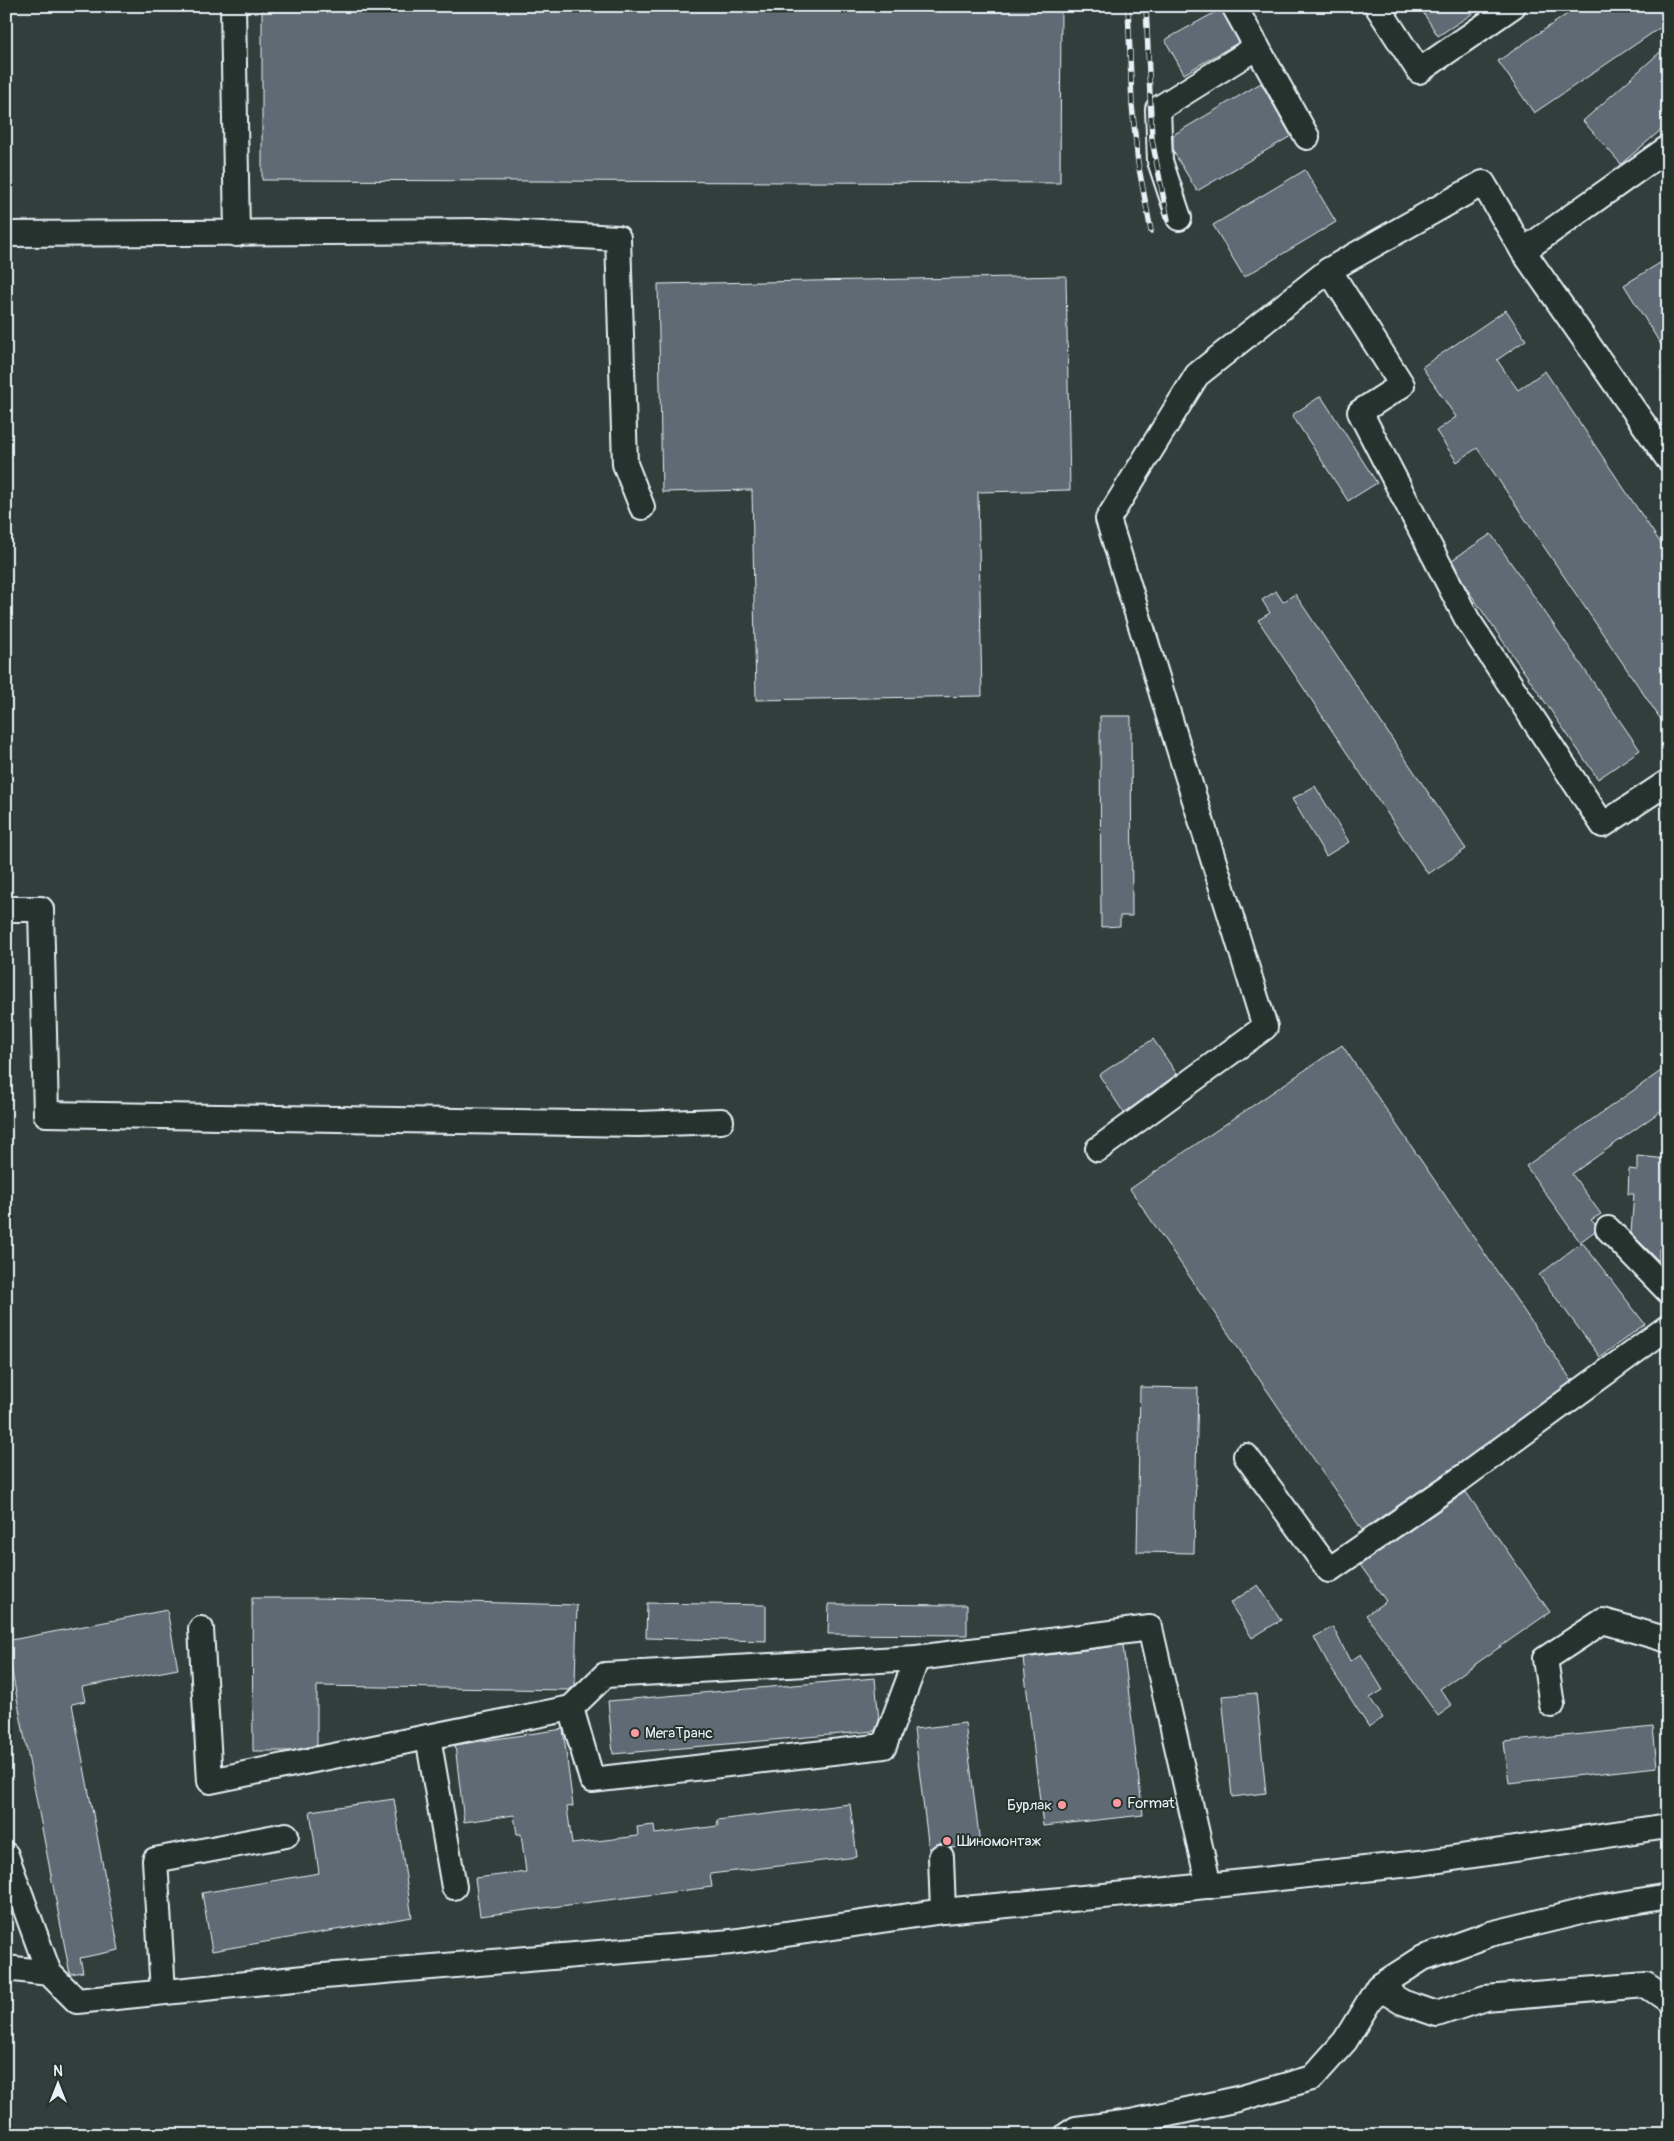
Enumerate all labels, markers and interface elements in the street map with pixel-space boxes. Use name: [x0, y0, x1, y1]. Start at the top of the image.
place label: МегаТранс: [645, 1724, 713, 1743]
marker: МегаТранс: [629, 1727, 641, 1739]
place label: Format: [1127, 1794, 1176, 1813]
place label: Бурлак: [1007, 1796, 1052, 1815]
marker: Format: [1111, 1797, 1123, 1809]
marker: Бурлак: [1056, 1799, 1068, 1811]
place label: Шиномонтаж: [957, 1832, 1041, 1851]
marker: Шиномонтаж: [941, 1835, 953, 1847]
north arrow: [32, 2058, 82, 2108]
text: N: [53, 2063, 63, 2080]

